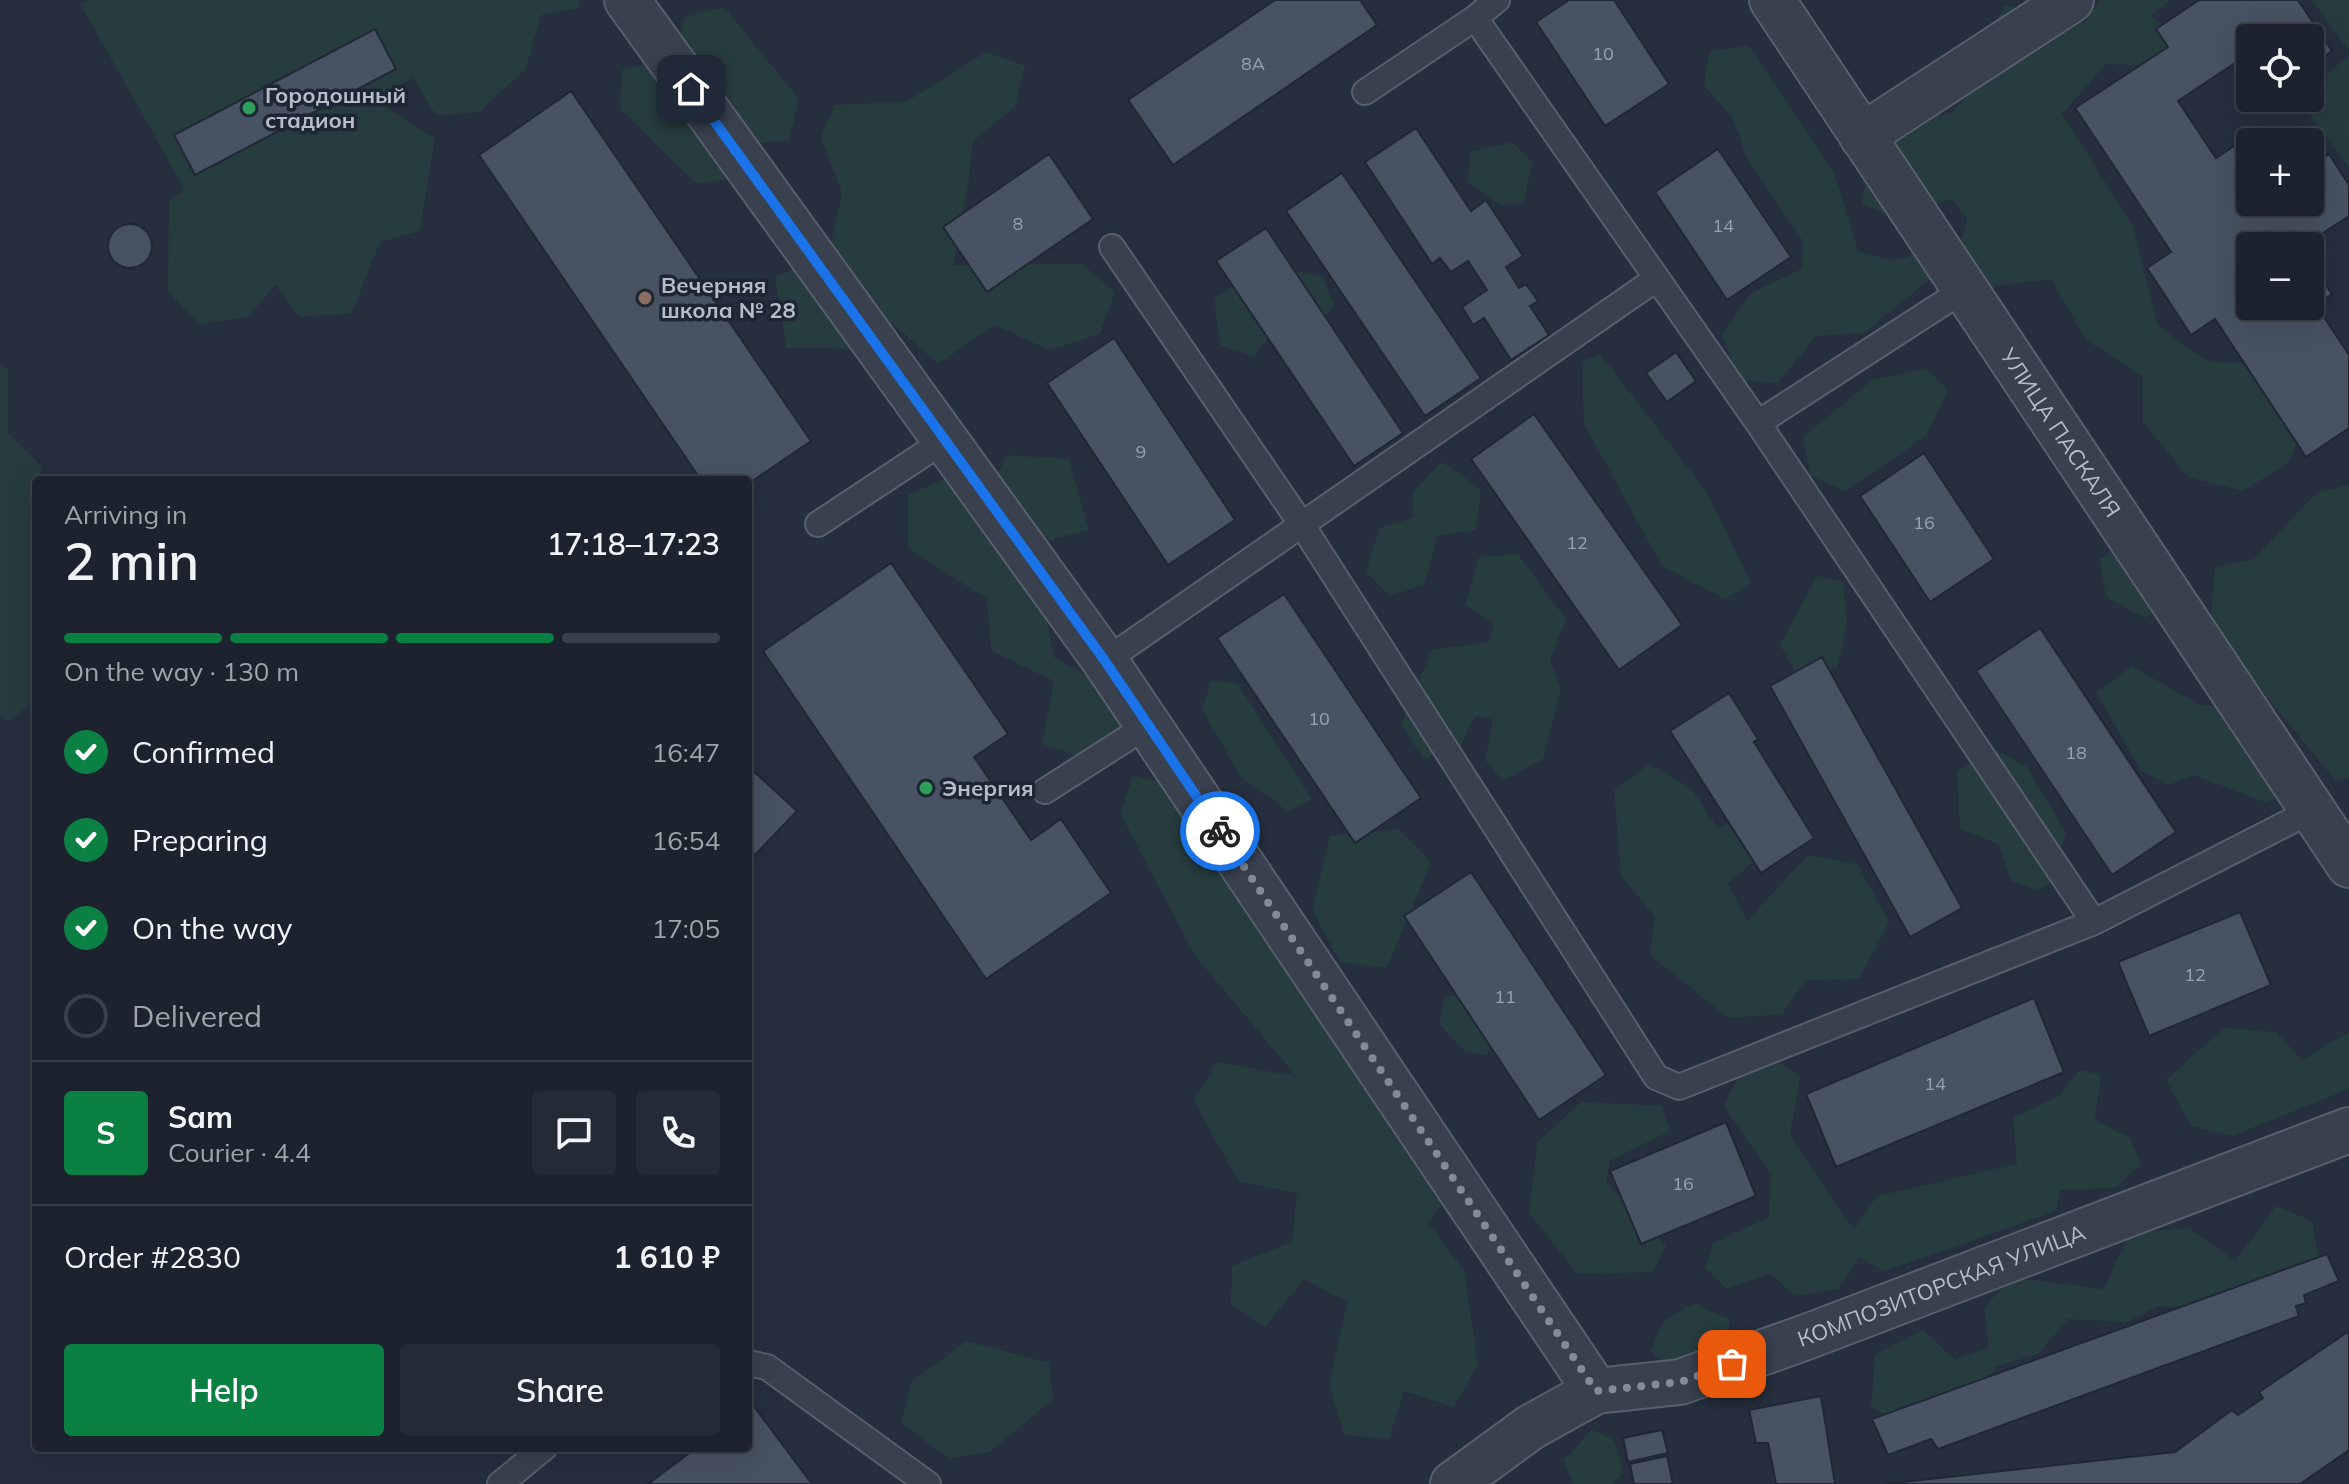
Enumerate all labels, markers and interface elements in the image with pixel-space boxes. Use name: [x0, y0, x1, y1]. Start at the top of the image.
map controls: [2236, 24, 2324, 320]
button: locate: [2236, 24, 2324, 112]
house number: 10: [1592, 42, 1614, 65]
house number: 8А: [1241, 52, 1265, 75]
pin: [657, 55, 725, 123]
icon: home: [669, 67, 713, 111]
place label: Городошный стадион: [265, 81, 406, 134]
marker: Городошный стадион: [240, 99, 258, 117]
button: +: [2236, 128, 2324, 216]
house number: 8: [1013, 212, 1023, 235]
house number: 14: [1712, 214, 1734, 237]
button: −: [2236, 232, 2324, 320]
place label: Вечерняя школа № 28: [661, 271, 796, 324]
marker: Вечерняя школа № 28: [636, 289, 654, 307]
street label: УЛИЦА ПАСКАЛЯ: [1994, 342, 2127, 522]
house number: 9: [1136, 440, 1146, 463]
text: Arriving in: [64, 498, 187, 531]
house number: 16: [1913, 511, 1935, 534]
text: 17:18–17:23: [547, 525, 720, 563]
text: 2 min: [64, 528, 199, 593]
house number: 12: [1566, 531, 1588, 554]
text: On the way · 130 m: [64, 655, 299, 688]
house number: 10: [1308, 707, 1330, 730]
icon: check: [64, 730, 108, 774]
text: Confirmed: [132, 733, 275, 771]
text: 16:47: [652, 736, 720, 769]
house number: 18: [2065, 741, 2087, 764]
place label: Энергия: [942, 774, 1034, 802]
marker: Энергия: [917, 779, 935, 797]
courier: [1180, 791, 1260, 871]
icon: bike: [1198, 809, 1242, 853]
icon: check: [64, 818, 108, 862]
text: Preparing: [132, 821, 268, 859]
text: 16:54: [652, 824, 720, 857]
icon: check: [64, 906, 108, 950]
text: On the way: [132, 909, 292, 947]
text: 17:05: [652, 912, 720, 945]
house number: 12: [2184, 963, 2206, 986]
house number: 11: [1494, 985, 1516, 1008]
text: Delivered: [132, 997, 262, 1035]
house number: 14: [1924, 1072, 1946, 1095]
button: chat: [532, 1091, 616, 1175]
button: phone: [636, 1091, 720, 1175]
text: Sam: [168, 1098, 233, 1136]
text: S: [96, 1114, 116, 1152]
text: Courier · 4.4: [168, 1136, 311, 1169]
house number: 16: [1672, 1172, 1694, 1195]
street label: КОМПОЗИТОРСКАЯ УЛИЦА: [1794, 1218, 2089, 1353]
text: Order #2830: [64, 1238, 241, 1276]
text: 1 610 ₽: [614, 1238, 720, 1276]
pin: [1698, 1330, 1766, 1398]
icon: bag: [1710, 1342, 1754, 1386]
button: Help: [64, 1344, 384, 1436]
button: Share: [400, 1344, 720, 1436]

